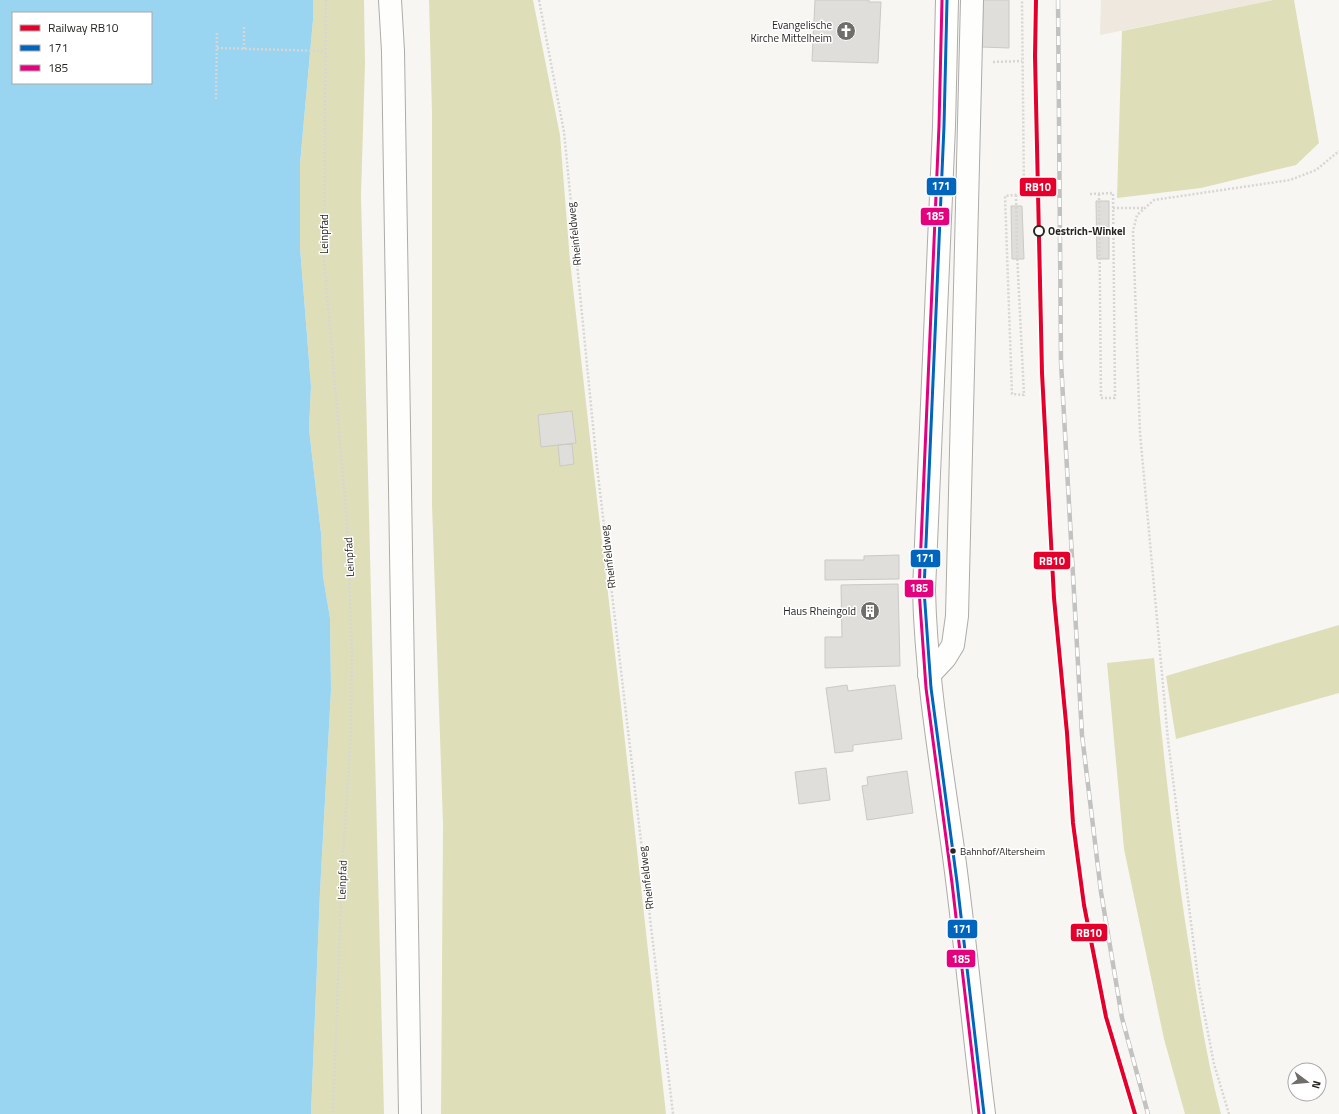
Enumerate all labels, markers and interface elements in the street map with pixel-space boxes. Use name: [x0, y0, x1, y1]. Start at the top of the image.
legend: [12, 12, 152, 84]
place label: Evangelische Kirche Mittelheim: [750, 17, 832, 46]
text: Railway RB10: [48, 18, 119, 37]
church icon: Evangelische Kirche Mittelheim: [835, 20, 857, 42]
text: 171: [48, 38, 68, 57]
text: 185: [48, 58, 68, 77]
line badge: 171: [926, 177, 957, 196]
line badge: RB10: [1019, 177, 1057, 197]
text: 171: [932, 178, 950, 194]
text: RB10: [1025, 179, 1051, 195]
street label: Rheinfeldweg: [563, 201, 585, 266]
line badge: 185: [920, 207, 950, 226]
text: 185: [926, 208, 944, 224]
street label: Leinpfad: [316, 214, 332, 254]
place label: Oestrich-Winkel: [1048, 223, 1126, 239]
marker: Oestrich-Winkel: [1033, 225, 1045, 237]
street label: Rheinfeldweg: [596, 524, 620, 590]
street label: Leinpfad: [340, 537, 358, 577]
line badge: 171: [910, 549, 941, 568]
text: 171: [916, 550, 934, 566]
line badge: RB10: [1033, 551, 1071, 570]
text: RB10: [1039, 553, 1065, 569]
line badge: 185: [904, 579, 934, 598]
text: 185: [910, 580, 928, 596]
building icon: Haus Rheingold: [859, 600, 881, 622]
place label: Haus Rheingold: [783, 603, 856, 619]
place label: Bahnhof/Altersheim: [960, 844, 1045, 859]
street label: Rheinfeldweg: [634, 845, 658, 911]
marker: Bahnhof/Altersheim: [948, 846, 958, 856]
street label: Leinpfad: [333, 860, 351, 900]
line badge: 171: [947, 919, 978, 939]
text: 171: [953, 921, 971, 937]
line badge: RB10: [1070, 923, 1108, 942]
text: RB10: [1076, 925, 1102, 941]
line badge: 185: [946, 949, 976, 968]
text: 185: [952, 951, 970, 967]
north arrow: [1287, 1062, 1327, 1102]
text: N: [1308, 1079, 1325, 1091]

